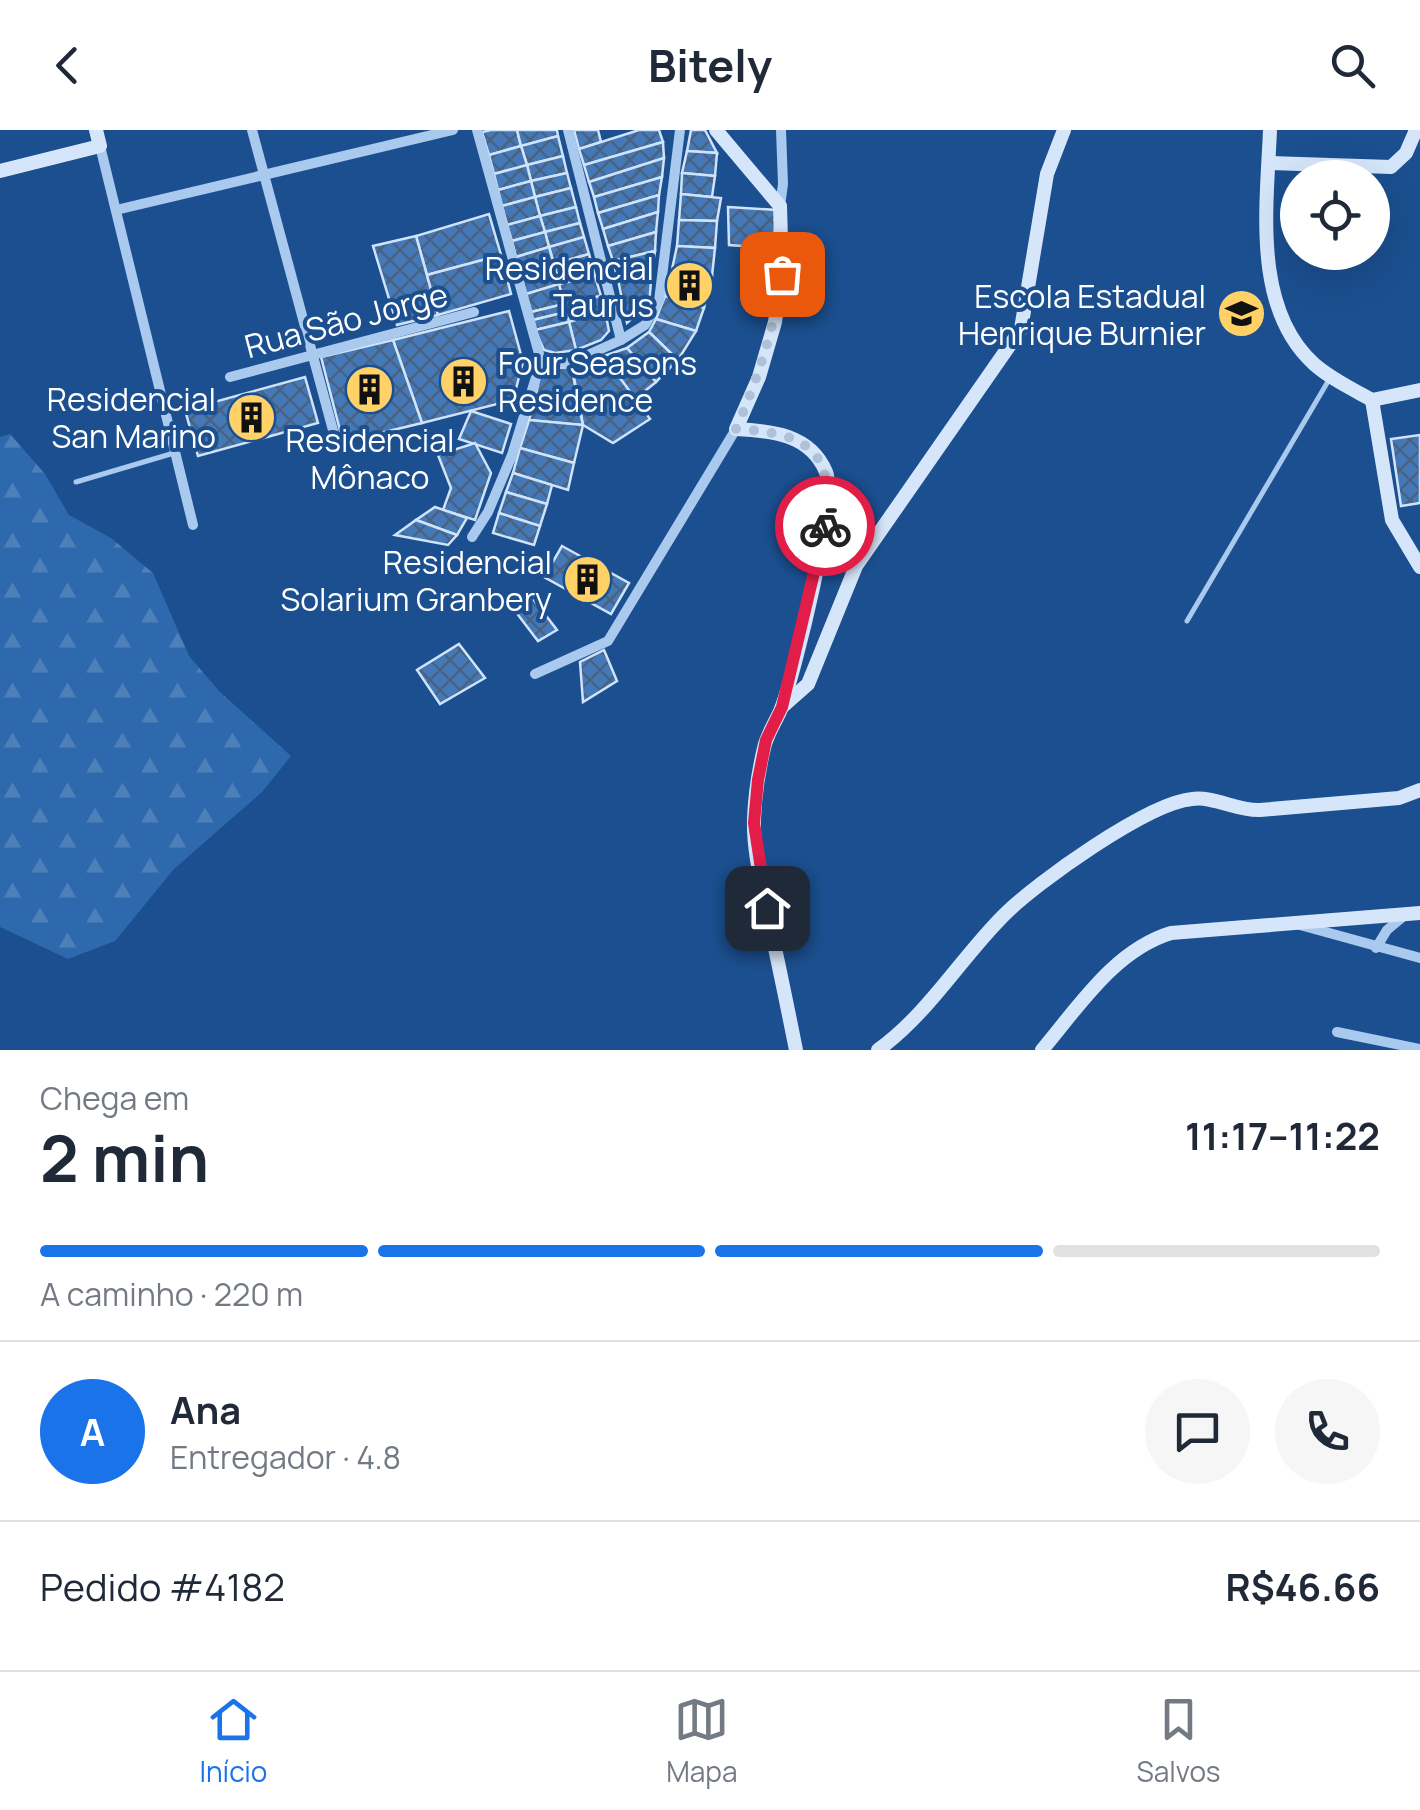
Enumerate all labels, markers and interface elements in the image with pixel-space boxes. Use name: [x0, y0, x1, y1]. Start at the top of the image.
text: Bitely: [648, 34, 772, 96]
icon: back: [40, 38, 95, 93]
icon: search: [1325, 38, 1380, 93]
map controls: [1280, 160, 1390, 270]
button: locate: [1280, 160, 1390, 270]
pin: [740, 232, 825, 317]
place label: Residencial Taurus: [485, 246, 654, 327]
icon: bag: [755, 247, 810, 302]
building icon: Residencial Taurus: [663, 260, 715, 312]
street label: Rua São Jorge: [240, 272, 452, 368]
place label: Escola Estadual Henrique Burnier: [958, 274, 1206, 355]
school or university icon: Escola Estadual Henrique Burnier: [1215, 288, 1267, 340]
place label: Four Seasons Residence: [498, 341, 697, 422]
building icon: Four Seasons Residence: [437, 355, 489, 407]
building icon: Residencial Mônaco: [344, 364, 396, 416]
place label: Residencial San Marino: [47, 377, 216, 458]
building icon: Residencial San Marino: [225, 391, 277, 443]
place label: Residencial Mônaco: [285, 418, 455, 499]
courier: [775, 476, 875, 576]
icon: bike: [798, 499, 853, 554]
place label: Residencial Solarium Granbery: [280, 540, 552, 621]
building icon: Residencial Solarium Granbery: [561, 554, 613, 606]
pin: [725, 866, 810, 951]
icon: home: [740, 881, 795, 936]
text: Chega em: [40, 1076, 189, 1120]
text: 11:17–11:22: [1185, 1109, 1380, 1161]
text: 2 min: [40, 1113, 209, 1202]
text: A caminho · 220 m: [40, 1272, 303, 1316]
button: chat: [1145, 1379, 1250, 1484]
button: phone: [1275, 1379, 1380, 1484]
text: Ana: [170, 1383, 241, 1435]
text: A: [80, 1405, 105, 1457]
text: Entregador · 4.8: [170, 1435, 401, 1479]
text: Pedido #4182: [40, 1560, 285, 1612]
text: R$46.66: [1226, 1560, 1380, 1612]
tab: Início: [199, 1692, 267, 1790]
tab: Mapa: [666, 1692, 737, 1790]
tab: Salvos: [1136, 1692, 1221, 1790]

